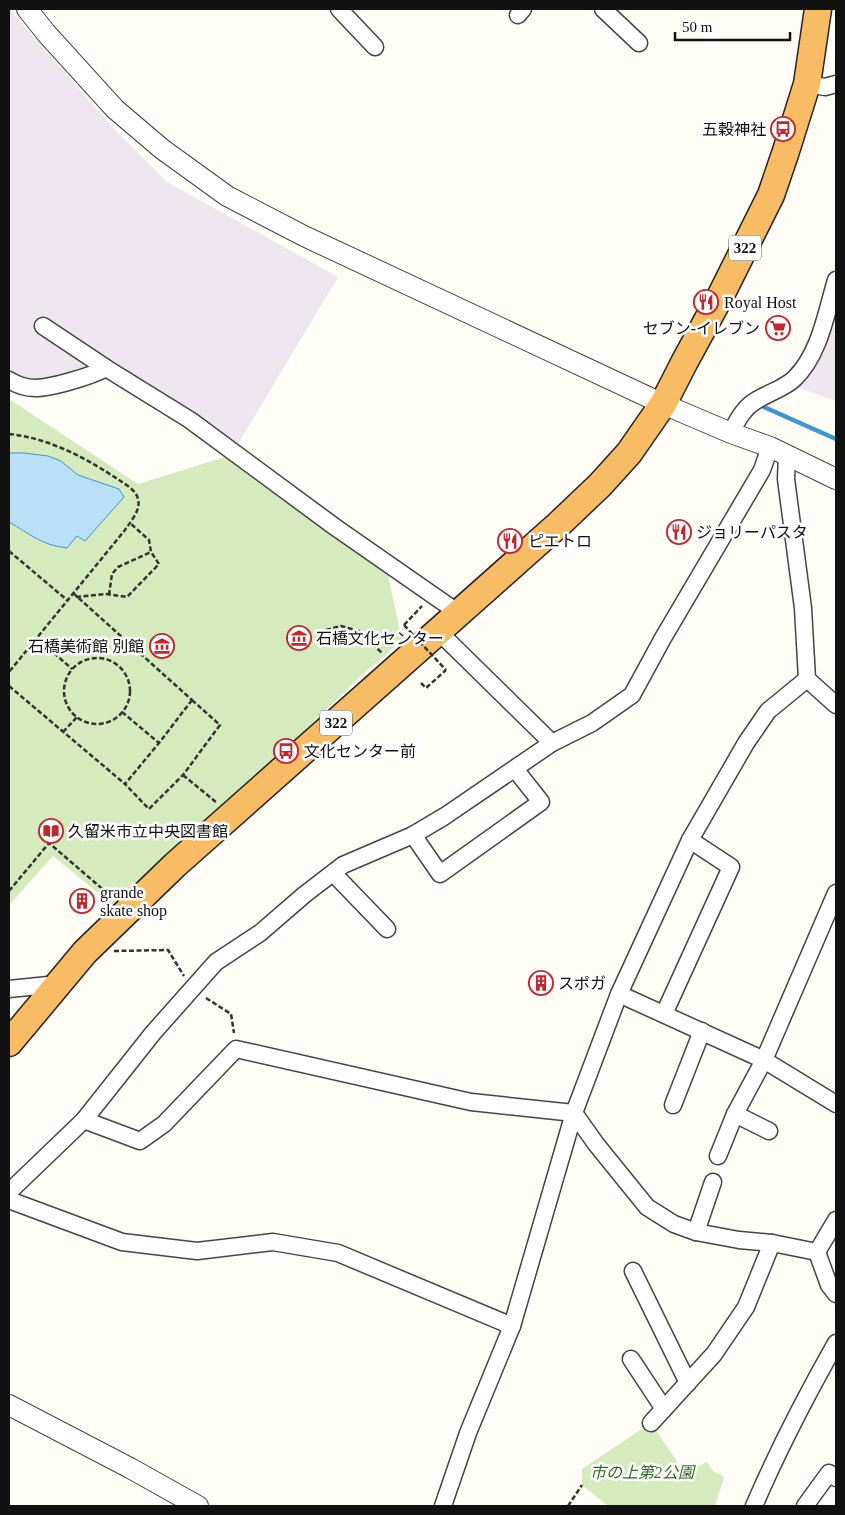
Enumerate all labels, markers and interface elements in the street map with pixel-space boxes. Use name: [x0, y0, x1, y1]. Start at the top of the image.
scale bar: [675, 10, 790, 42]
text: 50 m: [682, 19, 713, 35]
bus stop icon: 五穀神社: [770, 116, 796, 142]
place label: 五穀神社: [702, 121, 766, 138]
road number: 322: [729, 236, 761, 260]
restaurant icon: Royal Host: [693, 289, 719, 315]
place label: Royal Host: [724, 294, 797, 312]
supermarket icon: セブン-イレブン: [765, 315, 791, 341]
place label: セブン-イレブン: [643, 320, 760, 337]
restaurant icon: ジョリーパスタ: [666, 519, 692, 545]
place label: ジョリーパスタ: [696, 524, 808, 541]
restaurant icon: ピエトロ: [497, 528, 523, 554]
place label: ピエトロ: [528, 533, 592, 550]
museum icon: 石橋文化センター: [286, 625, 312, 651]
place label: 石橋文化センター: [316, 630, 444, 647]
museum icon: 石橋美術館 別館: [149, 633, 175, 659]
place label: 石橋美術館 別館: [28, 638, 144, 655]
road number: 322: [320, 710, 352, 736]
bus stop icon: 文化センター前: [273, 738, 299, 764]
place label: 文化センター前: [304, 743, 416, 760]
library icon: 久留米市立中央図書館: [38, 818, 64, 844]
place label: 久留米市立中央図書館: [68, 823, 228, 840]
place label: grande skate shop: [100, 884, 167, 920]
building icon: grande skate shop: [69, 888, 95, 914]
building icon: スポガ: [528, 970, 554, 996]
place label: スポガ: [558, 975, 606, 992]
park label: 市の上第2公園: [590, 1464, 696, 1481]

